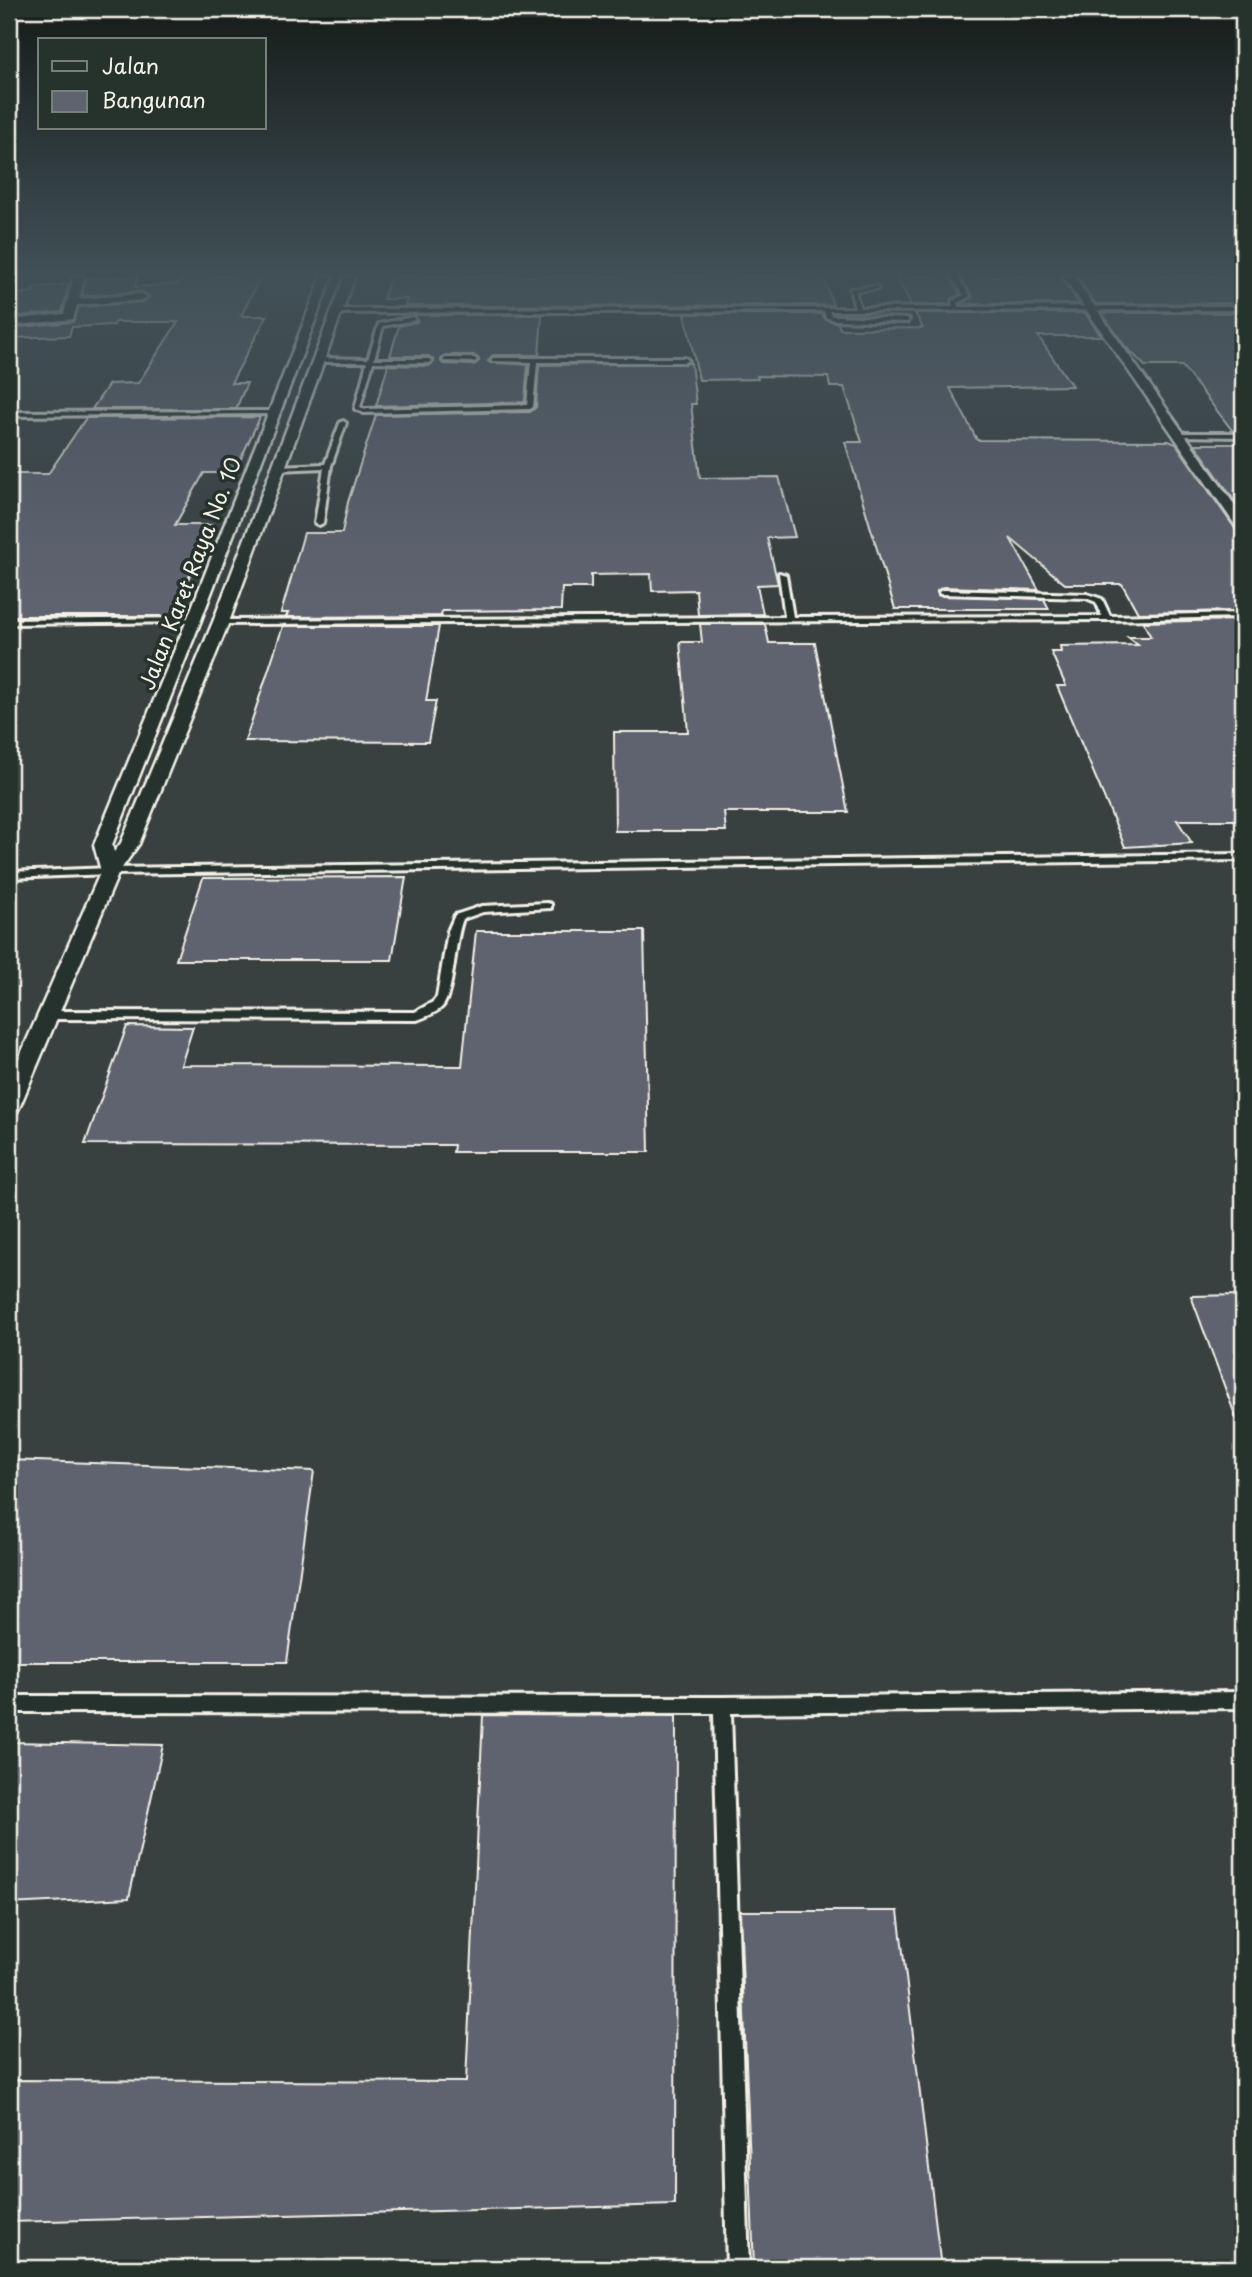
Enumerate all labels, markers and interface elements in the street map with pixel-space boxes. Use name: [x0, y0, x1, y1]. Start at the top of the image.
legend: [38, 38, 266, 130]
text: Jalan: [102, 49, 159, 81]
text: Bangunan: [102, 83, 206, 115]
street label: Jalan Karet Raya No. 10: [130, 452, 248, 694]

